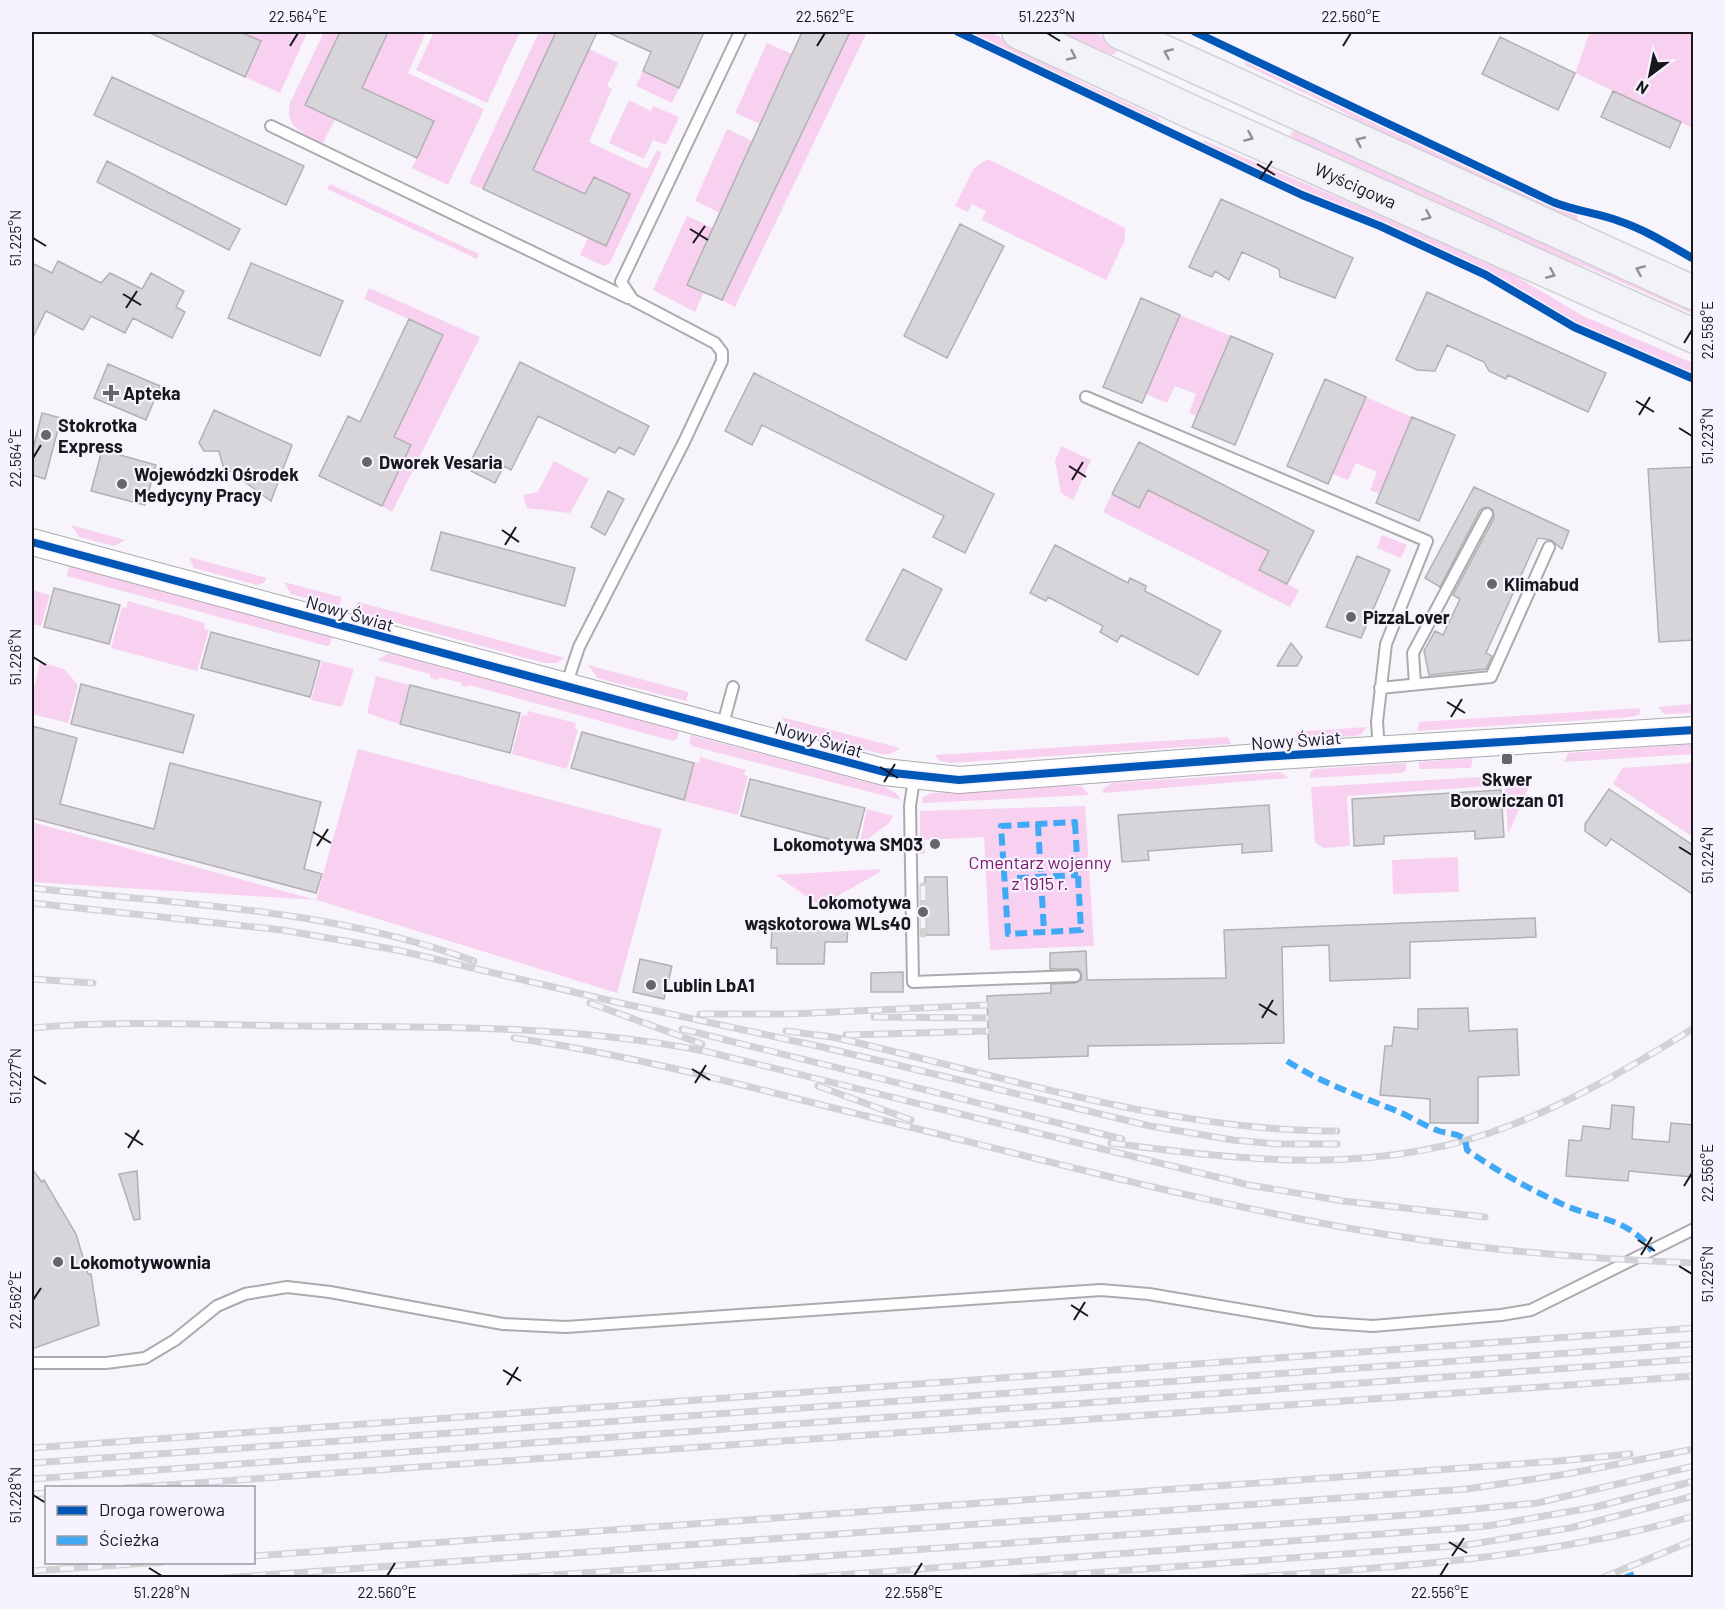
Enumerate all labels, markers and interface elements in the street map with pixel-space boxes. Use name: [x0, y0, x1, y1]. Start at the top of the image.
text: 22.564°E: [269, 7, 327, 25]
text: 22.562°E: [796, 7, 854, 25]
text: 51.223°N: [1019, 7, 1075, 25]
text: 22.560°E: [1322, 7, 1380, 25]
north arrow: [1620, 45, 1680, 105]
one-way arrow: [1163, 48, 1174, 60]
one-way arrow: [1065, 49, 1076, 61]
text: N: [1632, 77, 1651, 99]
one-way arrow: [1243, 130, 1254, 142]
one-way arrow: [1356, 136, 1367, 148]
street label: Wyścigowa: [1311, 157, 1400, 213]
one-way arrow: [1421, 209, 1432, 221]
text: 51.225°N: [6, 210, 24, 266]
one-way arrow: [1635, 265, 1646, 277]
one-way arrow: [1544, 266, 1555, 278]
text: 22.558°E: [1698, 301, 1716, 359]
place label: Apteka: [123, 382, 181, 404]
marker: Apteka: [104, 386, 118, 400]
text: 51.223°N: [1698, 408, 1716, 464]
place label: Stokrotka Express: [58, 414, 137, 457]
marker: Stokrotka Express: [39, 428, 53, 442]
text: 22.564°E: [6, 429, 24, 487]
place label: Dworek Vesaria: [379, 451, 503, 473]
marker: Dworek Vesaria: [360, 455, 374, 469]
place label: Wojewódzki Ośrodek Medycyny Pracy: [134, 463, 299, 506]
marker: Wojewódzki Ośrodek Medycyny Pracy: [115, 477, 129, 491]
place label: Klimabud: [1504, 573, 1579, 595]
marker: Klimabud: [1485, 577, 1499, 591]
street label: Nowy Świat: [304, 590, 396, 636]
place label: PizzaLover: [1363, 606, 1450, 628]
marker: PizzaLover: [1344, 610, 1358, 624]
text: 51.226°N: [6, 629, 24, 685]
street label: Nowy Świat: [773, 716, 865, 762]
street label: Nowy Świat: [1250, 726, 1342, 754]
marker: Skwer Borowiczan 01: [1500, 752, 1514, 766]
place label: Skwer Borowiczan 01: [1450, 768, 1564, 811]
text: 51.224°N: [1698, 827, 1716, 883]
place label: Lokomotywa SM03: [773, 833, 923, 855]
marker: Lokomotywa SM03: [928, 837, 942, 851]
park label: Cmentarz wojenny z 1915 r.: [969, 851, 1111, 894]
place label: Lokomotywa wąskotorowa WLs40: [744, 891, 911, 934]
marker: Lokomotywa wąskotorowa WLs40: [916, 905, 930, 919]
place label: Lublin LbA1: [663, 974, 755, 996]
marker: Lublin LbA1: [644, 978, 658, 992]
text: 51.227°N: [6, 1048, 24, 1104]
text: 22.556°E: [1698, 1144, 1716, 1202]
text: 51.225°N: [1698, 1246, 1716, 1302]
place label: Lokomotywownia: [70, 1251, 211, 1273]
marker: Lokomotywownia: [51, 1255, 65, 1269]
text: 22.562°E: [6, 1271, 24, 1329]
text: 51.228°N: [6, 1467, 24, 1523]
legend: [45, 1486, 255, 1564]
text: Droga rowerowa: [99, 1498, 225, 1520]
text: Ścieżka: [99, 1528, 159, 1550]
text: 51.228°N: [134, 1583, 190, 1601]
text: 22.560°E: [358, 1583, 416, 1601]
text: 22.558°E: [885, 1583, 943, 1601]
text: 22.556°E: [1411, 1583, 1469, 1601]

